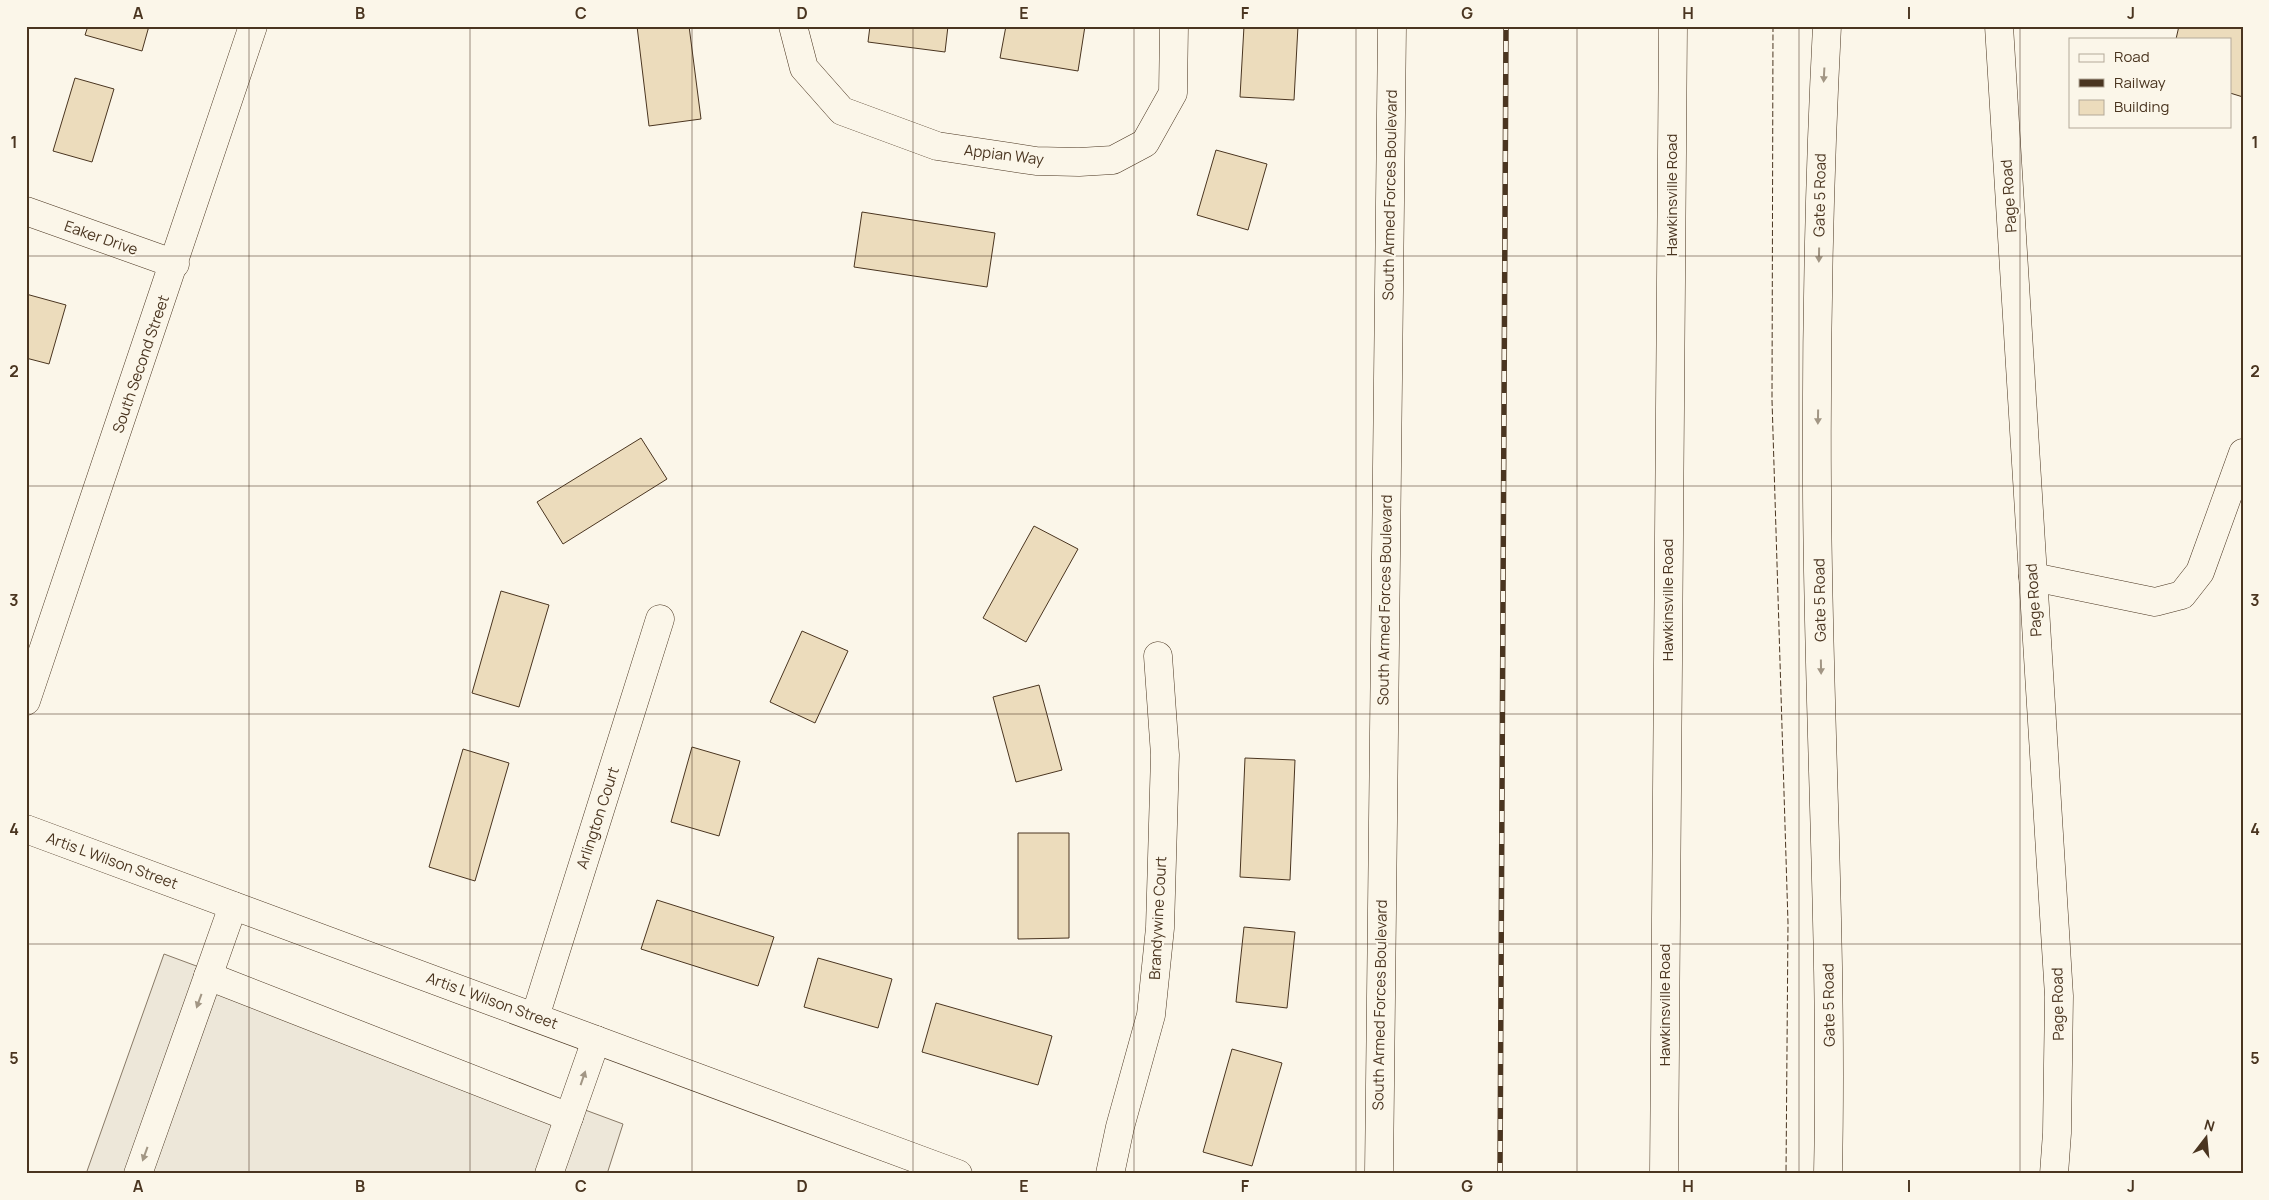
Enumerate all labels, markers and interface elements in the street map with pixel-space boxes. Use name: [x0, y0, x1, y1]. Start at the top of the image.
text: A: [133, 2, 144, 24]
text: B: [355, 2, 365, 24]
text: C: [575, 2, 587, 24]
text: D: [796, 2, 808, 24]
text: E: [1019, 2, 1029, 24]
text: F: [1241, 2, 1250, 24]
text: G: [1461, 2, 1473, 24]
text: H: [1682, 2, 1694, 24]
text: I: [1907, 2, 1911, 24]
text: J: [2127, 2, 2135, 24]
legend: [2069, 38, 2232, 128]
text: Road: [2114, 46, 2150, 67]
one-way arrow: [1820, 67, 1828, 83]
text: Railway: [2114, 72, 2166, 93]
street label: South Armed Forces Boulevard: [1377, 89, 1402, 301]
text: Building: [2114, 96, 2169, 117]
text: 1: [10, 131, 18, 153]
text: 1: [2251, 131, 2259, 153]
street label: Hawkinsville Road: [1661, 134, 1682, 256]
street label: Appian Way: [963, 139, 1045, 170]
street label: Gate 5 Road: [1808, 153, 1831, 237]
street label: Page Road: [1995, 159, 2022, 233]
street label: Eaker Drive: [62, 215, 141, 260]
one-way arrow: [1815, 247, 1823, 263]
street label: South Second Street: [107, 292, 174, 436]
text: 2: [9, 360, 19, 382]
text: 2: [2250, 360, 2260, 382]
one-way arrow: [1814, 410, 1822, 426]
street label: South Armed Forces Boulevard: [1372, 494, 1397, 706]
street label: Hawkinsville Road: [1657, 539, 1678, 661]
street label: Gate 5 Road: [1808, 558, 1831, 642]
street label: Page Road: [2020, 563, 2047, 637]
text: 3: [9, 589, 19, 611]
text: 3: [2250, 589, 2260, 611]
one-way arrow: [1818, 660, 1826, 676]
street label: Arlington Court: [571, 764, 624, 872]
text: 4: [9, 818, 19, 840]
text: 4: [2250, 818, 2260, 840]
street label: Artis L Wilson Street: [43, 827, 181, 894]
street label: Brandywine Court: [1144, 856, 1171, 980]
street label: South Armed Forces Boulevard: [1367, 899, 1392, 1111]
street label: Hawkinsville Road: [1654, 944, 1675, 1066]
street label: Gate 5 Road: [1817, 963, 1840, 1047]
street label: Artis L Wilson Street: [423, 967, 561, 1034]
street label: Page Road: [2046, 967, 2069, 1041]
one-way arrow: [195, 994, 203, 1009]
text: 5: [9, 1047, 19, 1069]
text: 5: [2250, 1047, 2260, 1069]
one-way arrow: [579, 1070, 587, 1085]
north arrow: [2182, 1112, 2232, 1162]
text: N: [2202, 1115, 2217, 1136]
one-way arrow: [141, 1147, 149, 1162]
text: A: [133, 1175, 144, 1197]
text: B: [355, 1175, 365, 1197]
text: C: [575, 1175, 587, 1197]
text: D: [796, 1175, 808, 1197]
text: E: [1019, 1175, 1029, 1197]
text: F: [1241, 1175, 1250, 1197]
text: G: [1461, 1175, 1473, 1197]
text: H: [1682, 1175, 1694, 1197]
text: I: [1907, 1175, 1911, 1197]
text: J: [2127, 1175, 2135, 1197]

